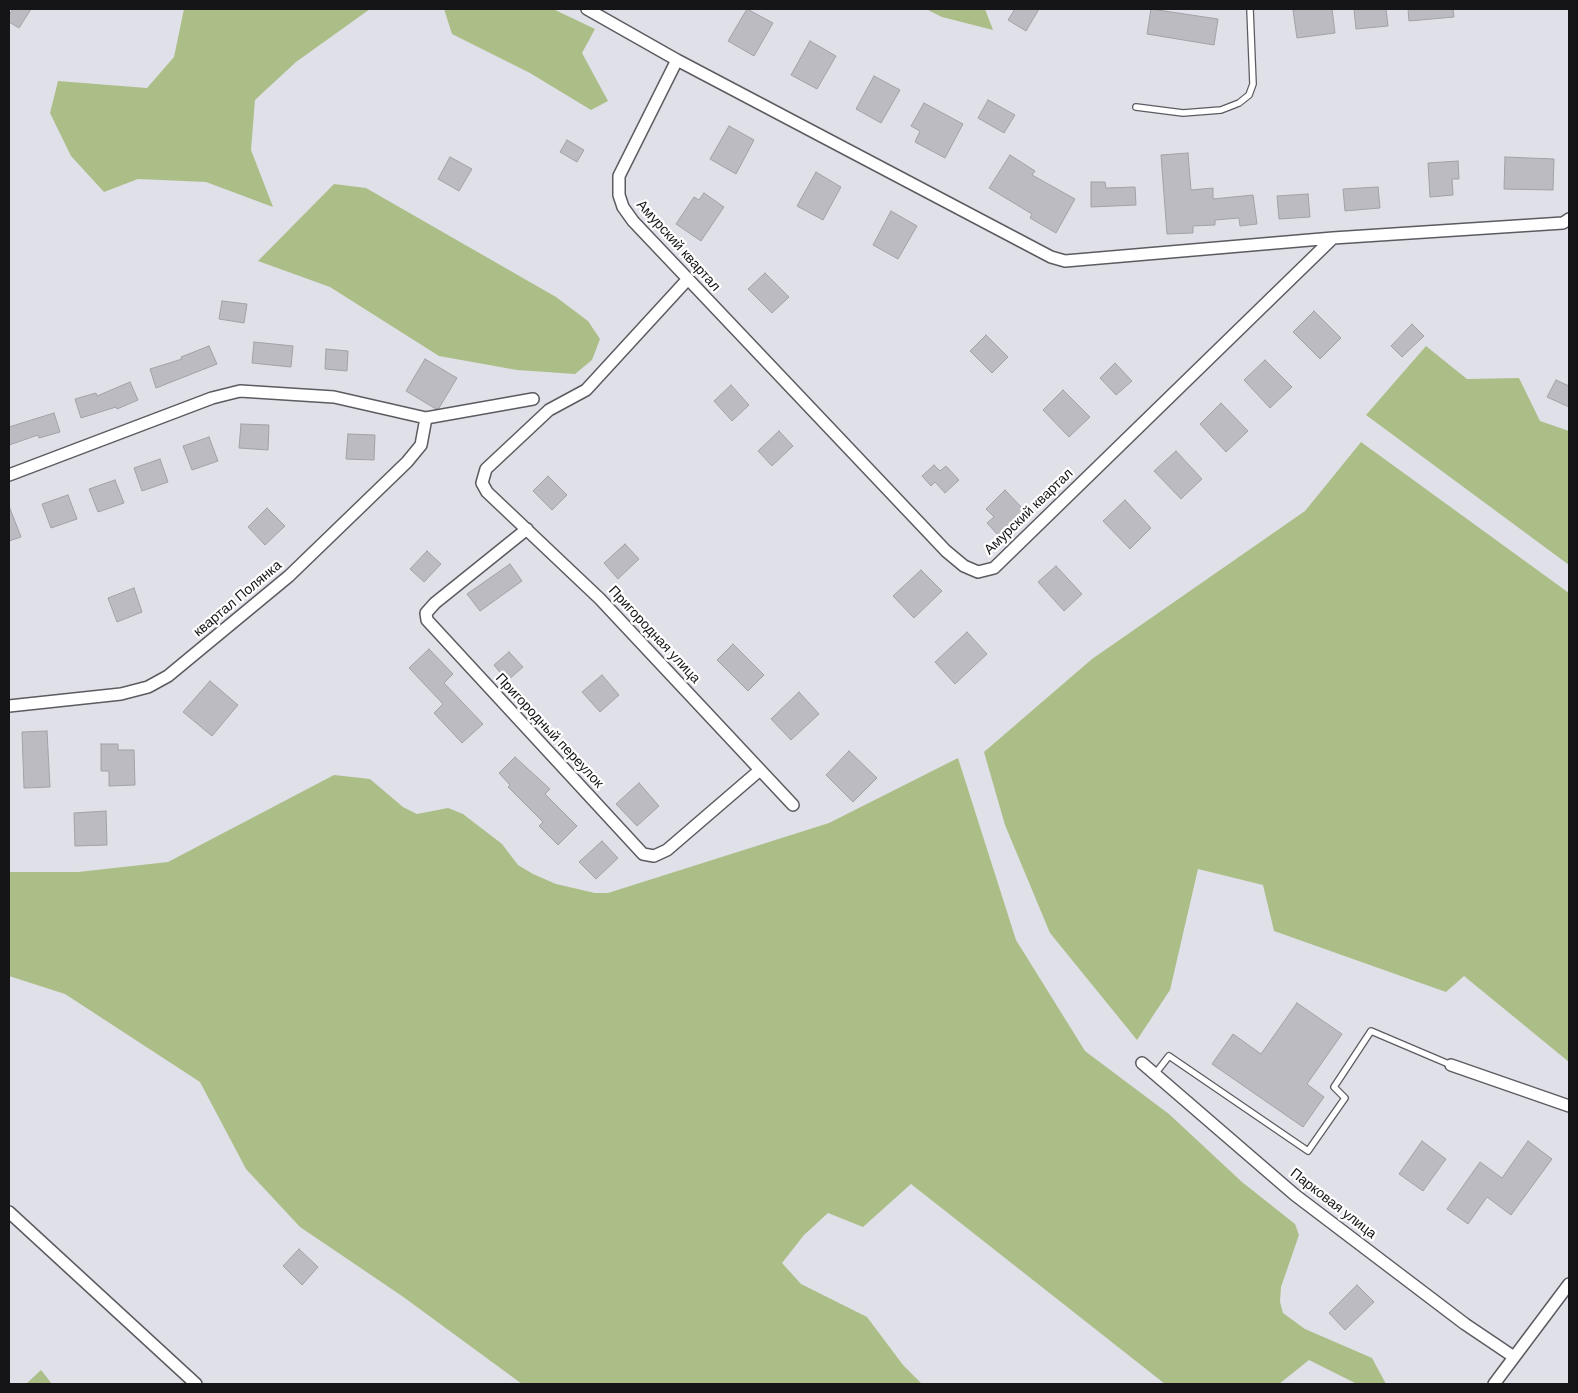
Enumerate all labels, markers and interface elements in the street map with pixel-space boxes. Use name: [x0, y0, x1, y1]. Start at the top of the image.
street label: Амурский квартал: [633, 197, 723, 295]
street label: Амурский квартал: [981, 465, 1077, 559]
street label: квартал Полянка: [191, 557, 285, 641]
street label: Пригородная улица: [605, 583, 703, 687]
street label: Пригородный переулок: [491, 670, 607, 792]
street label: Парковая улица: [1287, 1165, 1379, 1243]

